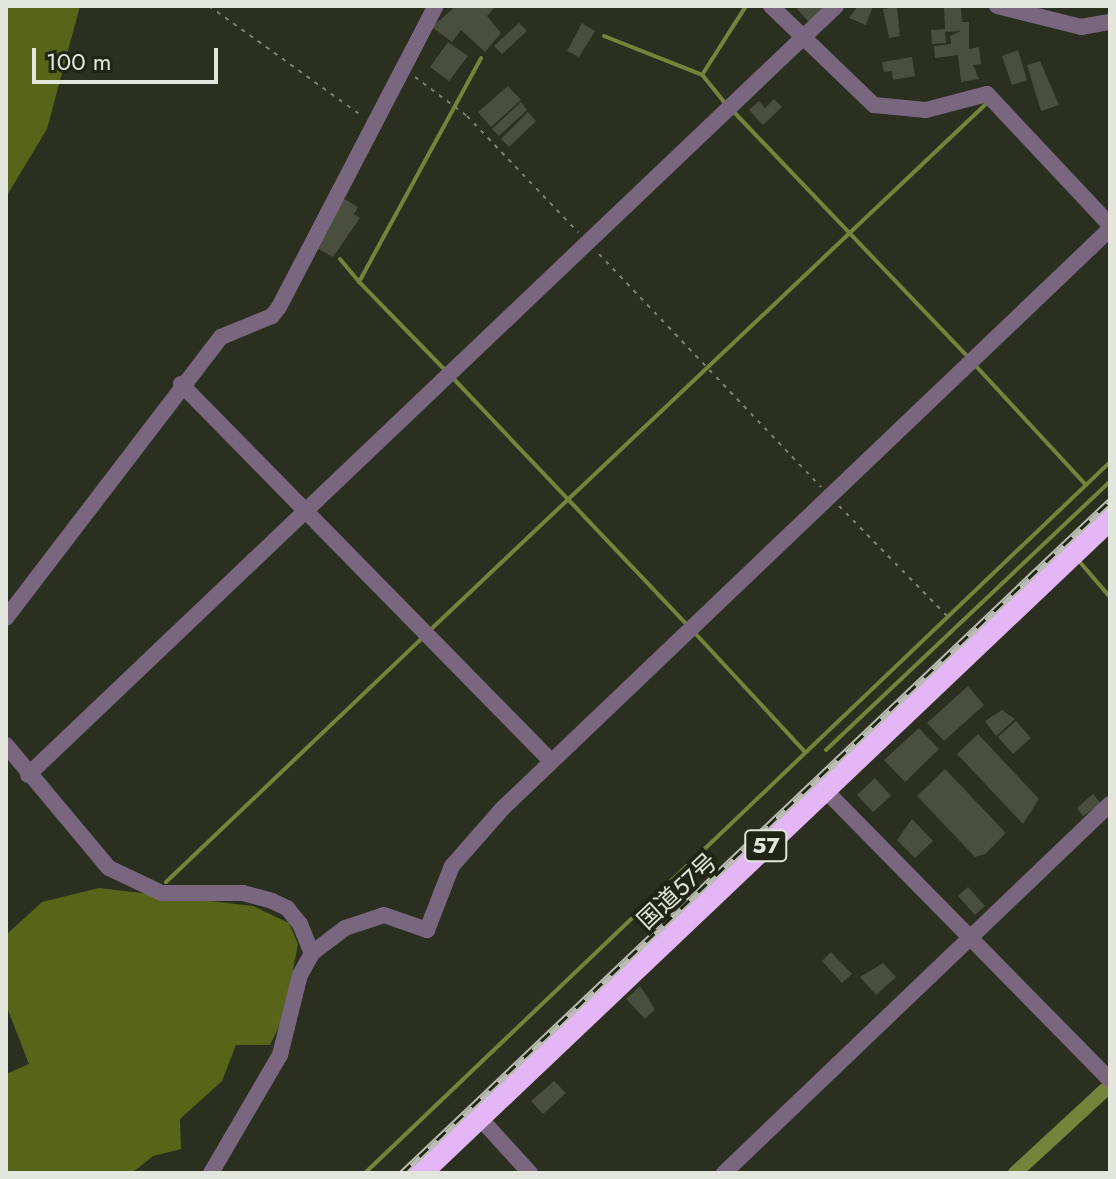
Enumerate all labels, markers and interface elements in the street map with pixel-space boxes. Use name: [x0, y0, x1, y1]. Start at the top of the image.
scale bar: [36, 32, 222, 82]
text: 100 m: [46, 44, 112, 79]
road number: 57: [744, 828, 788, 864]
street label: 国道57号: [631, 847, 723, 935]

